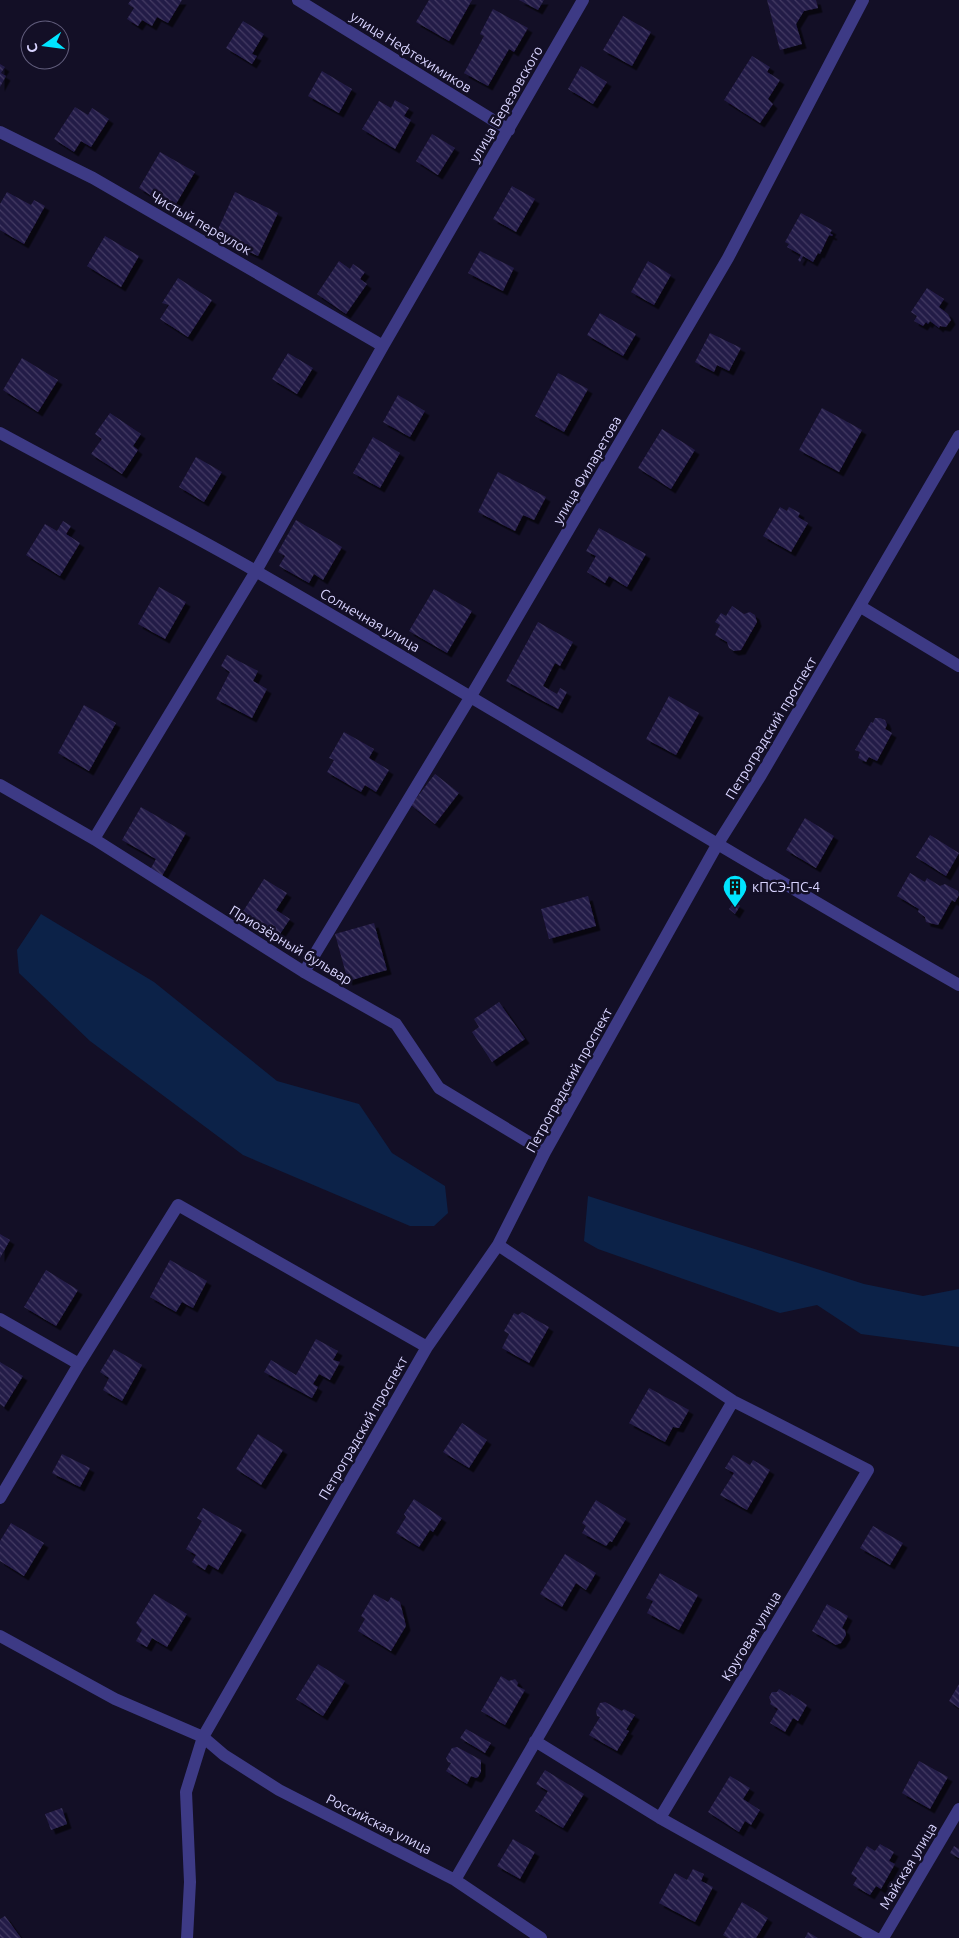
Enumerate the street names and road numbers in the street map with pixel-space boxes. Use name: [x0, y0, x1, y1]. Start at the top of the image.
street label: улица Нефтехимиков: [347, 8, 475, 96]
street label: улица Березовского: [466, 43, 546, 165]
street label: Чистый переулок: [148, 188, 254, 258]
street label: улица Филаретова: [549, 413, 625, 527]
street label: Солнечная улица: [317, 585, 423, 655]
street label: Петроградский проспект: [722, 654, 820, 802]
street label: Приозёрный бульвар: [227, 902, 355, 988]
street label: Петроградский проспект: [523, 1005, 615, 1155]
street label: Петроградский проспект: [315, 1353, 411, 1503]
street label: Круговая улица: [718, 1588, 784, 1684]
street label: Российская улица: [324, 1791, 434, 1857]
street label: Майская улица: [876, 1820, 940, 1912]

